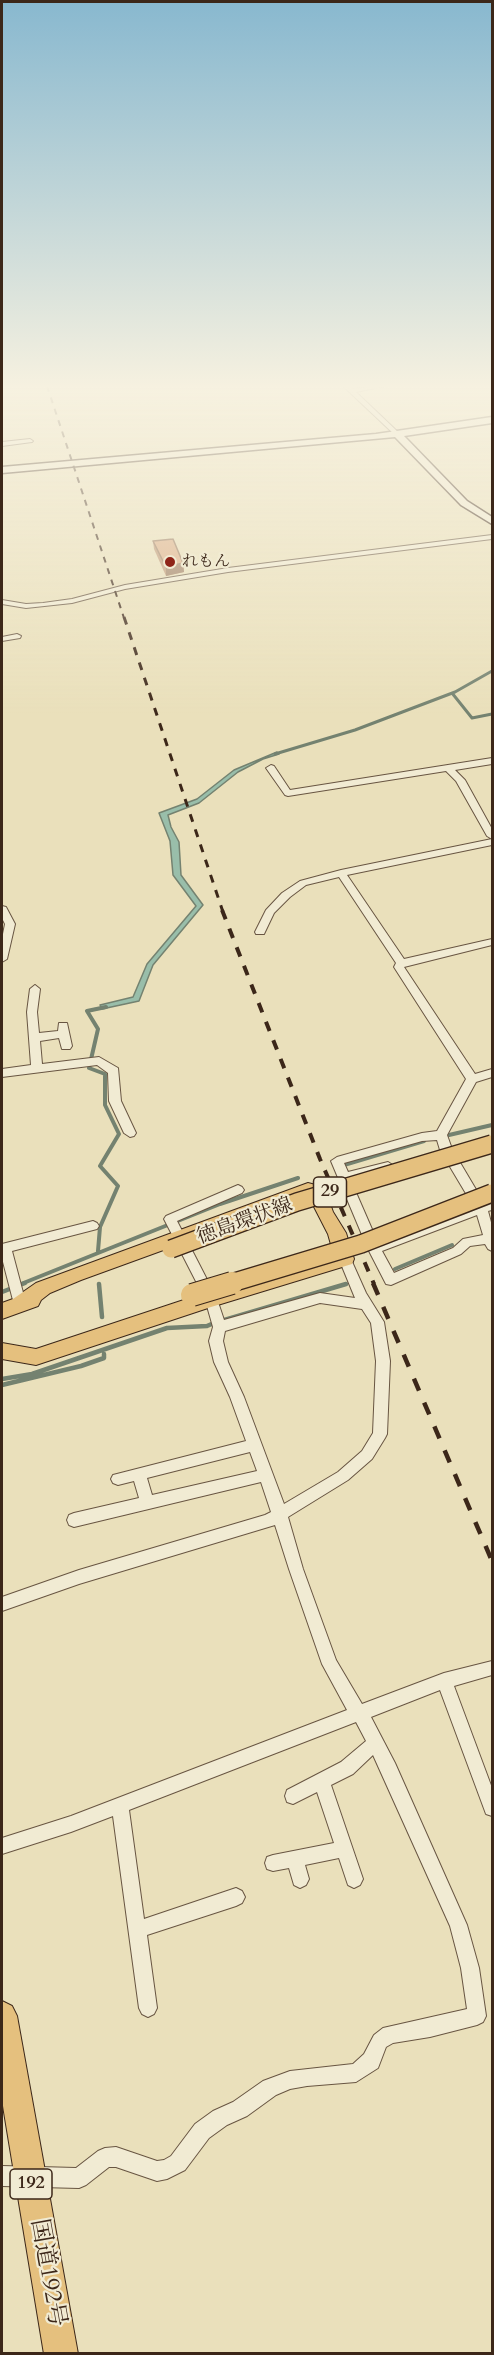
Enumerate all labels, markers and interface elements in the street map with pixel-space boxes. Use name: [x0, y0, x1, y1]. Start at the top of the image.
place label: れもん: [182, 552, 230, 572]
marker: れもん: [163, 555, 177, 569]
road number: 29: [314, 1177, 346, 1207]
street label: 徳島環状線: [194, 1194, 296, 1250]
road number: 192: [10, 2169, 52, 2199]
street label: 国道192号: [23, 2217, 71, 2329]

